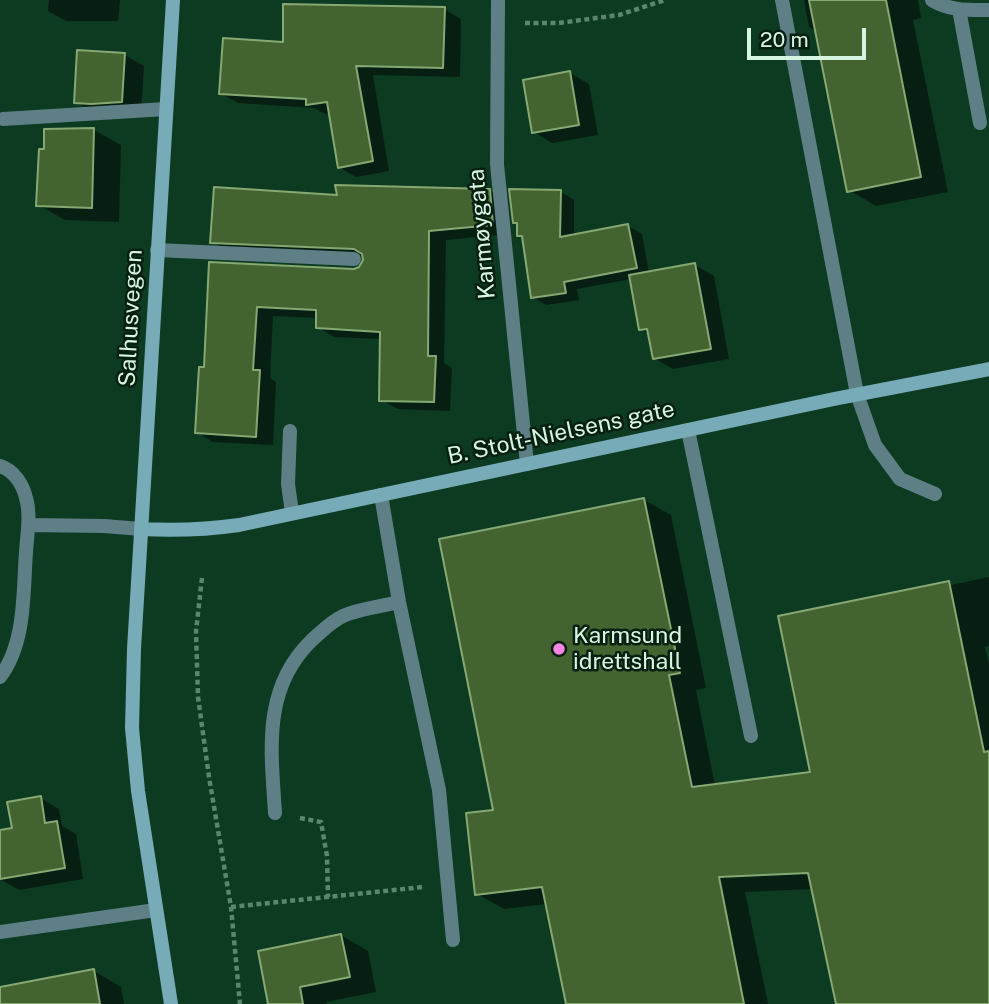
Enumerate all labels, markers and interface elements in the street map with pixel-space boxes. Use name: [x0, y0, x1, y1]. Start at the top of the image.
scale bar: [751, 14, 870, 58]
text: 20 m: [760, 27, 809, 52]
street label: Karmøygata: [463, 168, 501, 300]
street label: Salhusvegen: [114, 249, 148, 387]
street label: B. Stolt-Nielsens gate: [445, 395, 677, 471]
place label: Karmsund idrettshall: [573, 622, 682, 676]
marker: Karmsund idrettshall: [551, 641, 567, 657]

